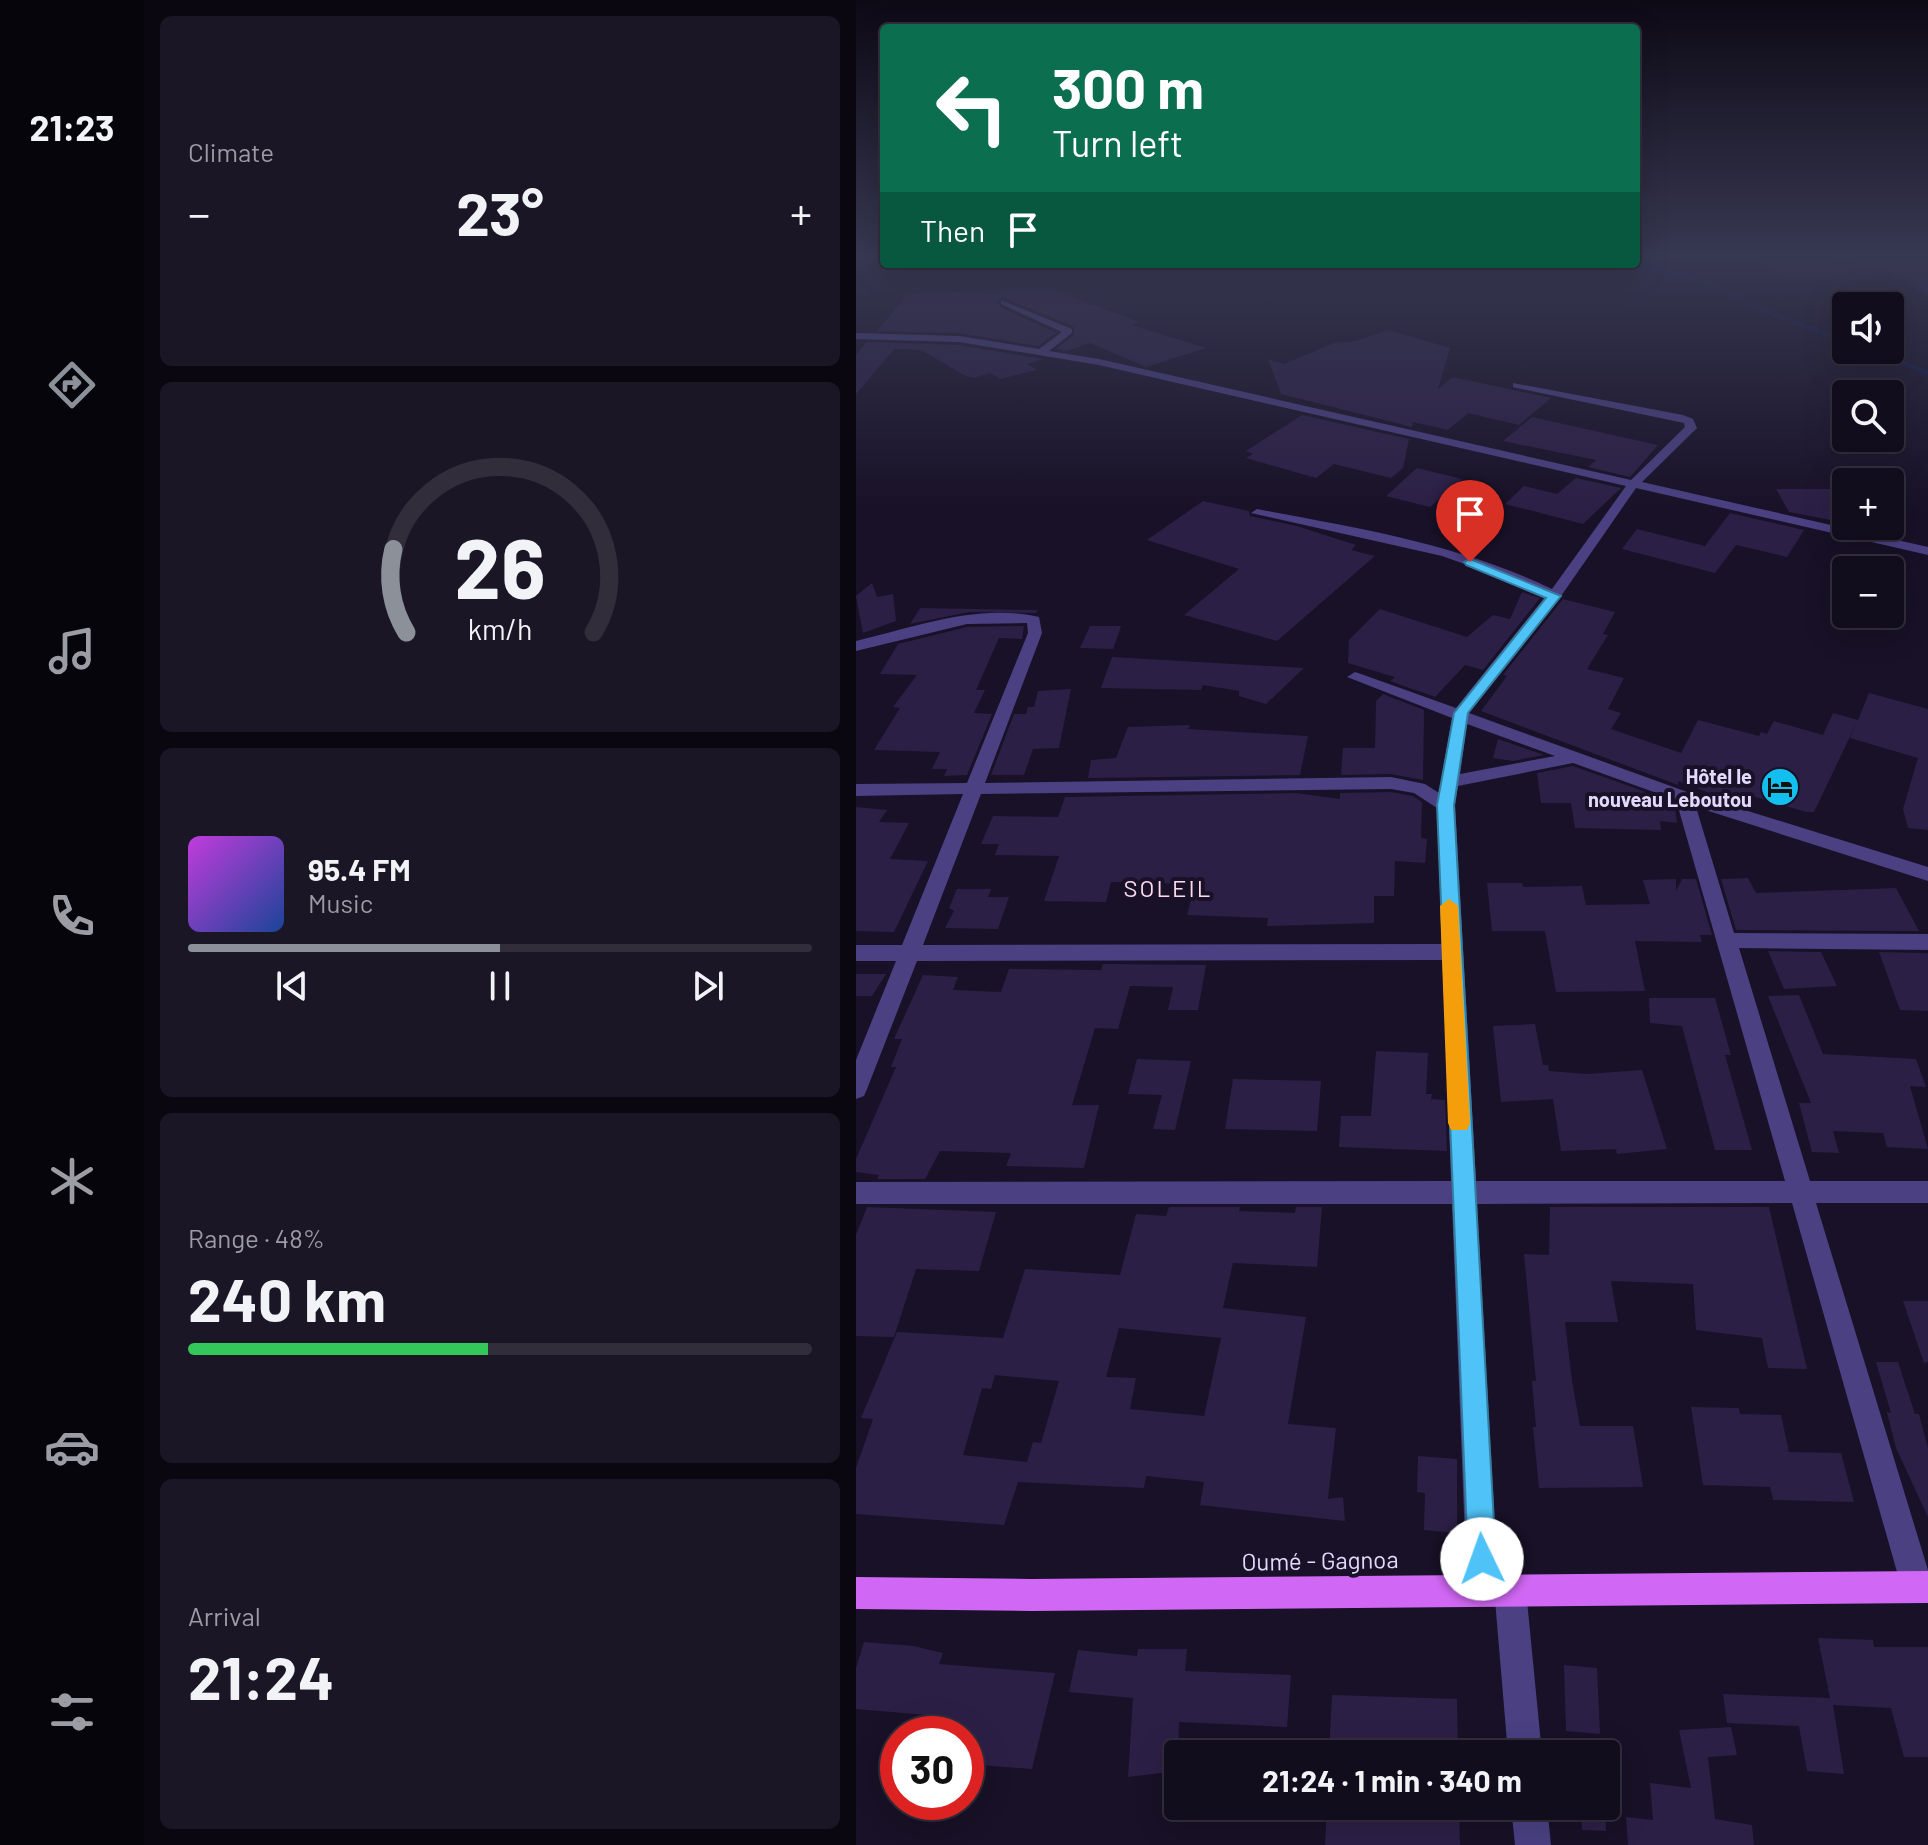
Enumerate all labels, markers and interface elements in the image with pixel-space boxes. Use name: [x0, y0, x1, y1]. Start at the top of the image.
text: 300 m: [1052, 53, 1204, 120]
icon: left: [920, 56, 1024, 160]
text: 21:23: [30, 105, 114, 148]
text: Turn left: [1052, 121, 1183, 164]
text: Climate: [188, 136, 274, 167]
text: 23°: [456, 176, 544, 248]
text: −: [188, 186, 210, 239]
text: +: [790, 186, 812, 239]
icon: arrive: [1001, 208, 1045, 252]
text: Then: [920, 212, 985, 248]
map controls: [1832, 292, 1904, 628]
button: sound: [1832, 292, 1904, 364]
icon: directions: [44, 357, 100, 413]
button: search: [1832, 380, 1904, 452]
button: +: [1832, 468, 1904, 540]
pin: [1436, 480, 1504, 562]
icon: arrive: [1448, 492, 1492, 536]
text: 26: [454, 515, 546, 615]
button: −: [1832, 556, 1904, 628]
text: km/h: [468, 611, 532, 646]
icon: music: [44, 623, 100, 679]
place label: Hôtel le nouveau Leboutou: [1588, 764, 1752, 811]
hotel icon: Hôtel le nouveau Leboutou: [1759, 766, 1801, 808]
text: 95.4 FM: [308, 851, 411, 887]
district label: SOLEIL: [1124, 873, 1212, 902]
text: Music: [308, 887, 373, 918]
icon: phone: [44, 888, 100, 944]
icon: previous: [270, 964, 314, 1008]
icon: pause: [478, 964, 522, 1008]
icon: next: [686, 964, 730, 1008]
icon: climate: [44, 1153, 100, 1209]
text: Range · 48%: [188, 1222, 325, 1253]
text: 240 km: [188, 1262, 386, 1334]
icon: car: [44, 1419, 100, 1475]
position arrow: [1440, 1517, 1524, 1601]
street label: Oumé - Gagnoa: [1241, 1544, 1399, 1576]
text: Arrival: [188, 1600, 261, 1631]
text: 21:24: [188, 1640, 334, 1712]
icon: filters: [44, 1684, 100, 1740]
speed limit sign: 30: [880, 1716, 984, 1820]
text: 21:24 · 1 min · 340 m: [1262, 1762, 1522, 1798]

